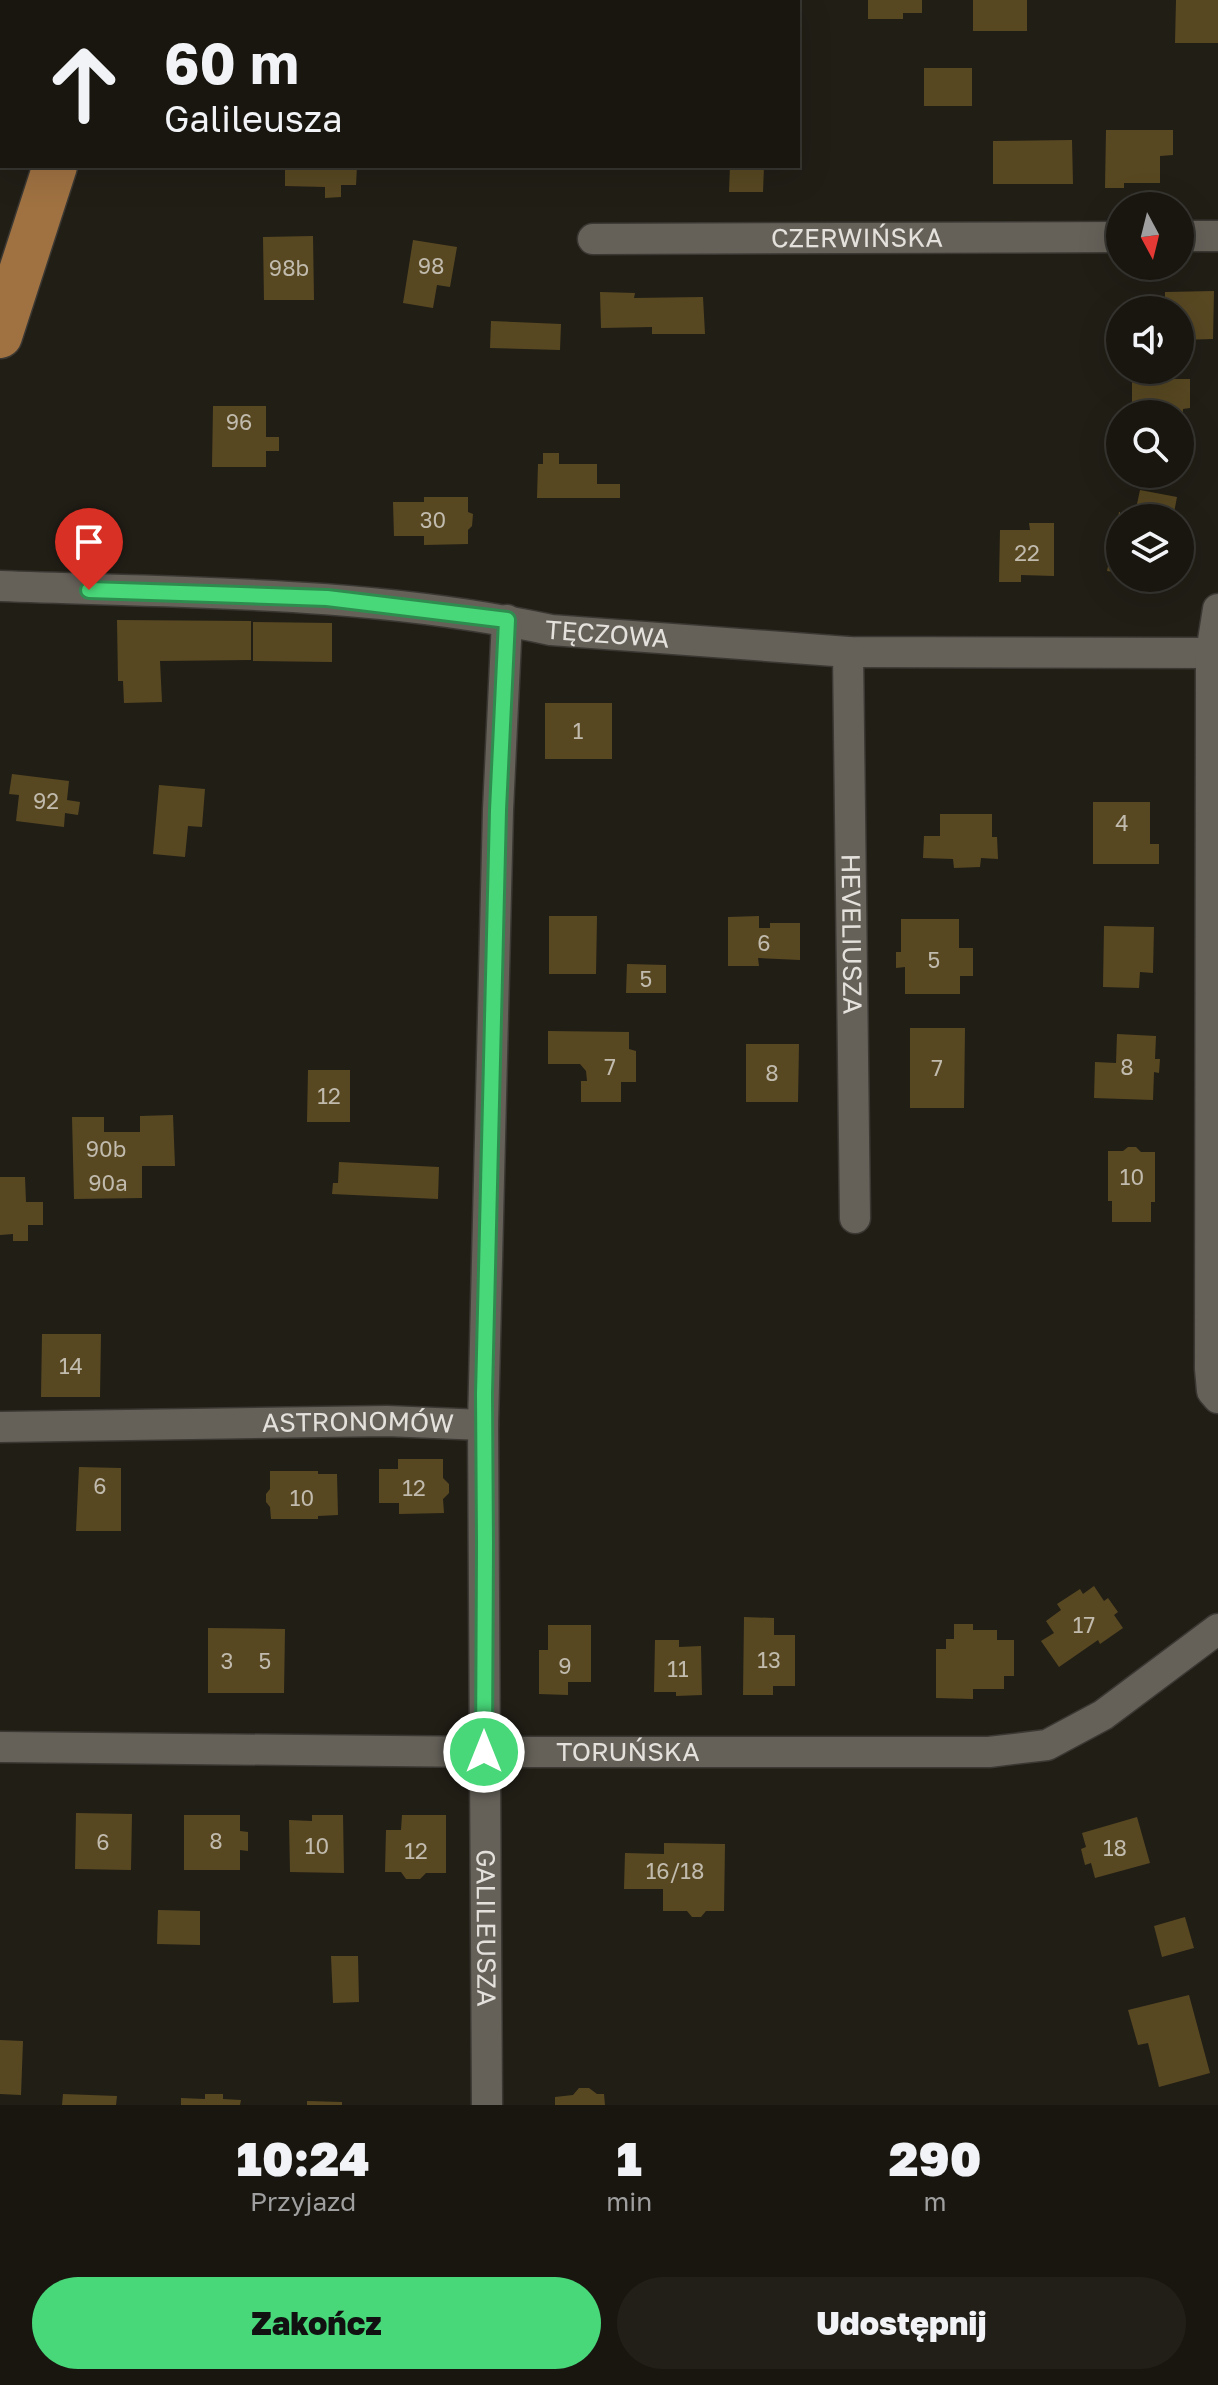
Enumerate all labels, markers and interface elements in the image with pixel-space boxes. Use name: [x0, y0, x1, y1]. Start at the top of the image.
text: 60 m: [164, 29, 299, 96]
icon: ahead: [32, 32, 136, 136]
text: Galileusza: [164, 97, 343, 140]
north arrow: [1106, 192, 1194, 280]
map controls: [1106, 192, 1194, 592]
street label: CZERWIŃSKA: [771, 222, 943, 253]
house number: 98: [418, 252, 444, 279]
house number: 98b: [269, 254, 309, 281]
button: sound: [1106, 296, 1194, 384]
button: search: [1106, 400, 1194, 488]
house number: 96: [226, 408, 252, 435]
button: layers: [1106, 504, 1194, 592]
house number: 30: [420, 506, 446, 533]
pin: [55, 508, 123, 590]
icon: arrive: [67, 520, 111, 564]
house number: 22: [1014, 539, 1040, 566]
street label: TĘCZOWA: [544, 614, 671, 654]
house number: 1: [573, 717, 584, 744]
house number: 92: [33, 787, 59, 814]
house number: 4: [1115, 809, 1129, 836]
street label: HEVELIUSZA: [835, 853, 868, 1014]
house number: 6: [757, 929, 771, 956]
house number: 5: [928, 946, 940, 973]
house number: 5: [640, 965, 652, 992]
house number: 7: [604, 1053, 616, 1080]
house number: 8: [1120, 1053, 1134, 1080]
house number: 7: [931, 1054, 943, 1081]
house number: 8: [765, 1059, 779, 1086]
house number: 12: [317, 1082, 341, 1109]
house number: 90b: [86, 1135, 126, 1162]
house number: 10: [1120, 1163, 1144, 1190]
house number: 90a: [88, 1169, 128, 1196]
house number: 14: [59, 1352, 83, 1379]
street label: ASTRONOMÓW: [262, 1405, 455, 1439]
house number: 6: [93, 1472, 107, 1499]
house number: 12: [402, 1474, 426, 1501]
house number: 10: [290, 1484, 314, 1511]
house number: 17: [1073, 1611, 1095, 1638]
house number: 13: [757, 1646, 781, 1673]
house number: 3: [221, 1647, 233, 1674]
house number: 5: [259, 1647, 271, 1674]
house number: 9: [558, 1652, 572, 1679]
house number: 11: [667, 1655, 689, 1682]
position arrow: [442, 1710, 526, 1794]
street label: TORUŃSKA: [556, 1736, 700, 1767]
house number: 8: [209, 1827, 223, 1854]
house number: 6: [96, 1828, 110, 1855]
house number: 10: [305, 1832, 329, 1859]
house number: 18: [1103, 1834, 1127, 1861]
house number: 12: [404, 1837, 428, 1864]
street label: GALILEUSZA: [470, 1849, 502, 2007]
house number: 16/18: [646, 1857, 704, 1884]
text: 10:24: [237, 2129, 370, 2187]
text: 1: [617, 2129, 642, 2187]
text: 290: [889, 2129, 981, 2187]
text: Przyjazd: [250, 2186, 356, 2217]
text: min: [606, 2186, 652, 2217]
text: m: [924, 2186, 947, 2217]
button: Zakończ: [32, 2277, 601, 2369]
button: Udostępnij: [617, 2277, 1186, 2369]

